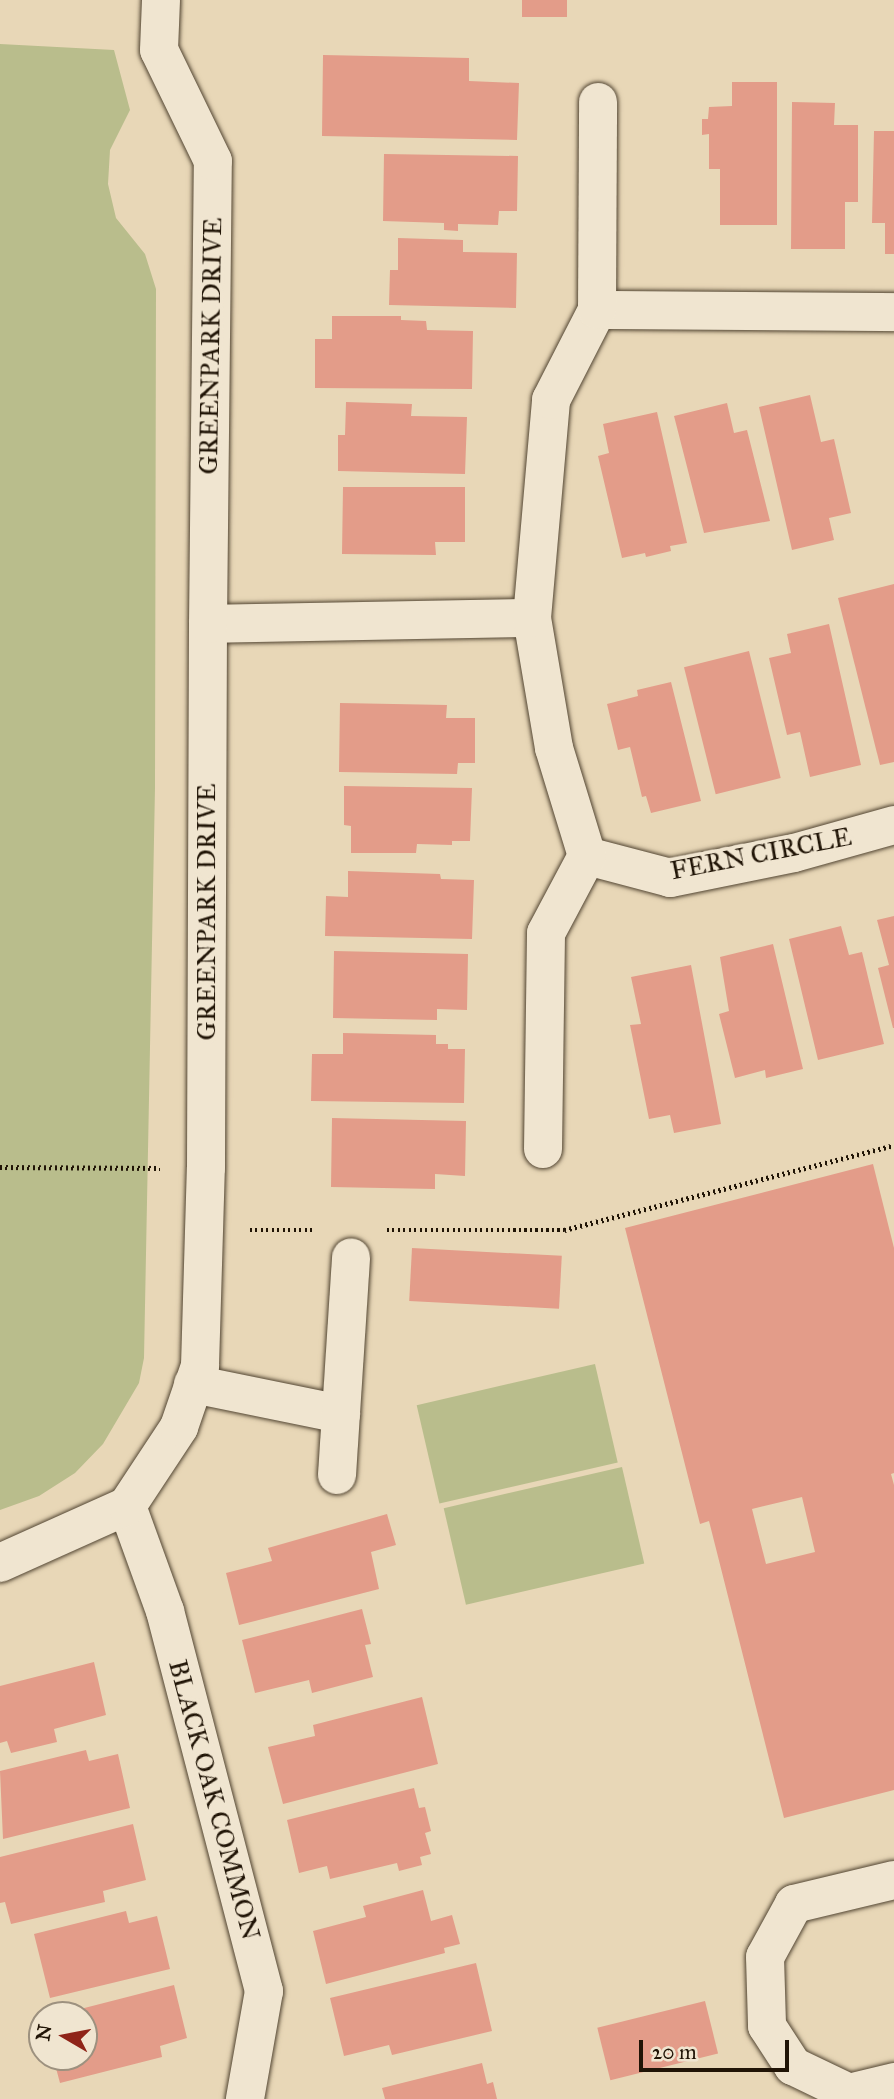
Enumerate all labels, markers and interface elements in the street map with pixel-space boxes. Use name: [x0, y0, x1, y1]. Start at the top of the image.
street label: GREENPARK DRIVE: [193, 217, 229, 475]
street label: GREENPARK DRIVE: [191, 783, 223, 1041]
street label: FERN CIRCLE: [668, 821, 854, 887]
street label: BLACK OAK COMMON: [162, 1656, 266, 1944]
north arrow: [28, 2001, 98, 2071]
text: N: [31, 2023, 57, 2043]
scale bar: [642, 2025, 792, 2070]
text: 20 m: [652, 2039, 697, 2065]

